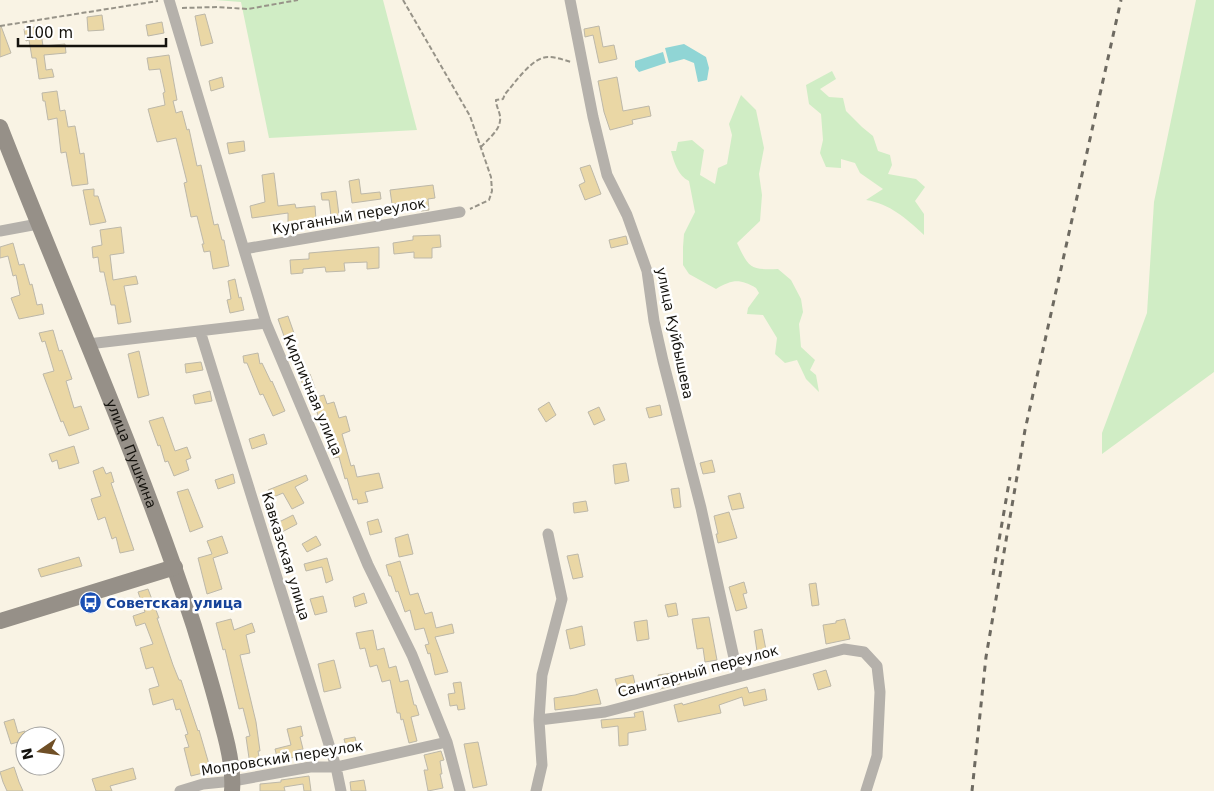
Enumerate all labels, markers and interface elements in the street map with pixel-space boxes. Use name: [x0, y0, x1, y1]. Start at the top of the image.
scale bar: [18, 15, 165, 47]
text: 100 m: [25, 24, 73, 42]
street label: Курганный переулок: [271, 195, 427, 237]
street label: улица Куйбышева: [653, 266, 697, 400]
street label: Кирпичная улица: [280, 332, 346, 458]
street label: улица Пушкина: [103, 397, 160, 510]
street label: Кавказская улица: [259, 490, 313, 622]
bus stop icon: Советская улица: [78, 591, 102, 615]
place label: Советская улица: [106, 595, 243, 611]
street label: Санитарный переулок: [616, 642, 780, 700]
north arrow: [15, 726, 65, 776]
street label: Мопровский переулок: [200, 737, 364, 779]
text: N: [18, 746, 36, 761]

